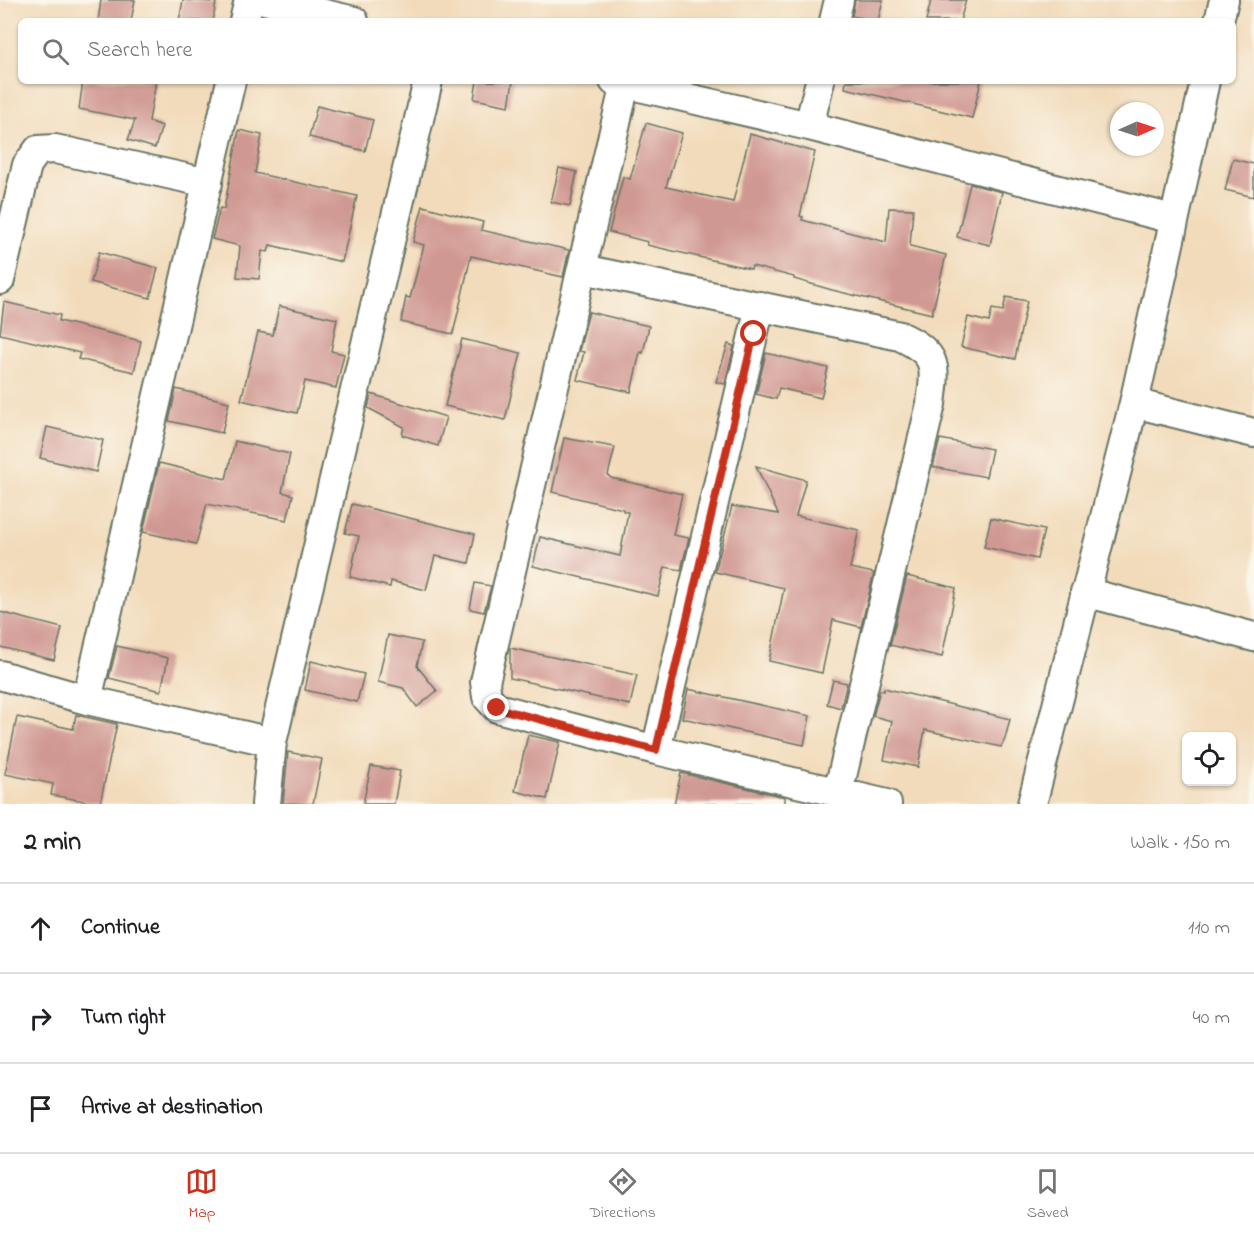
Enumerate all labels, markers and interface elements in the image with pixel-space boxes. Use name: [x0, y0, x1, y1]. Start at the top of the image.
search box: [18, 18, 1236, 84]
icon: search: [39, 35, 72, 68]
text: Search here: [87, 35, 192, 67]
north arrow: [1110, 102, 1164, 156]
route start: [740, 320, 766, 346]
route end: [483, 694, 509, 720]
map controls: [1182, 732, 1236, 786]
button: locate: [1182, 732, 1236, 786]
text: 2 min: [24, 824, 81, 862]
text: Walk · 150 m: [1130, 829, 1230, 858]
icon: ahead: [24, 912, 57, 945]
text: Continue: [81, 912, 160, 944]
text: 110 m: [1188, 914, 1230, 943]
icon: right: [24, 1002, 57, 1035]
text: Turn right: [81, 1002, 166, 1034]
text: 40 m: [1193, 1004, 1230, 1033]
icon: arrive: [24, 1092, 57, 1125]
text: Arrive at destination: [81, 1092, 263, 1124]
tab: Map: [185, 1165, 218, 1225]
tab: Directions: [589, 1165, 656, 1225]
tab: Saved: [1027, 1165, 1069, 1225]

